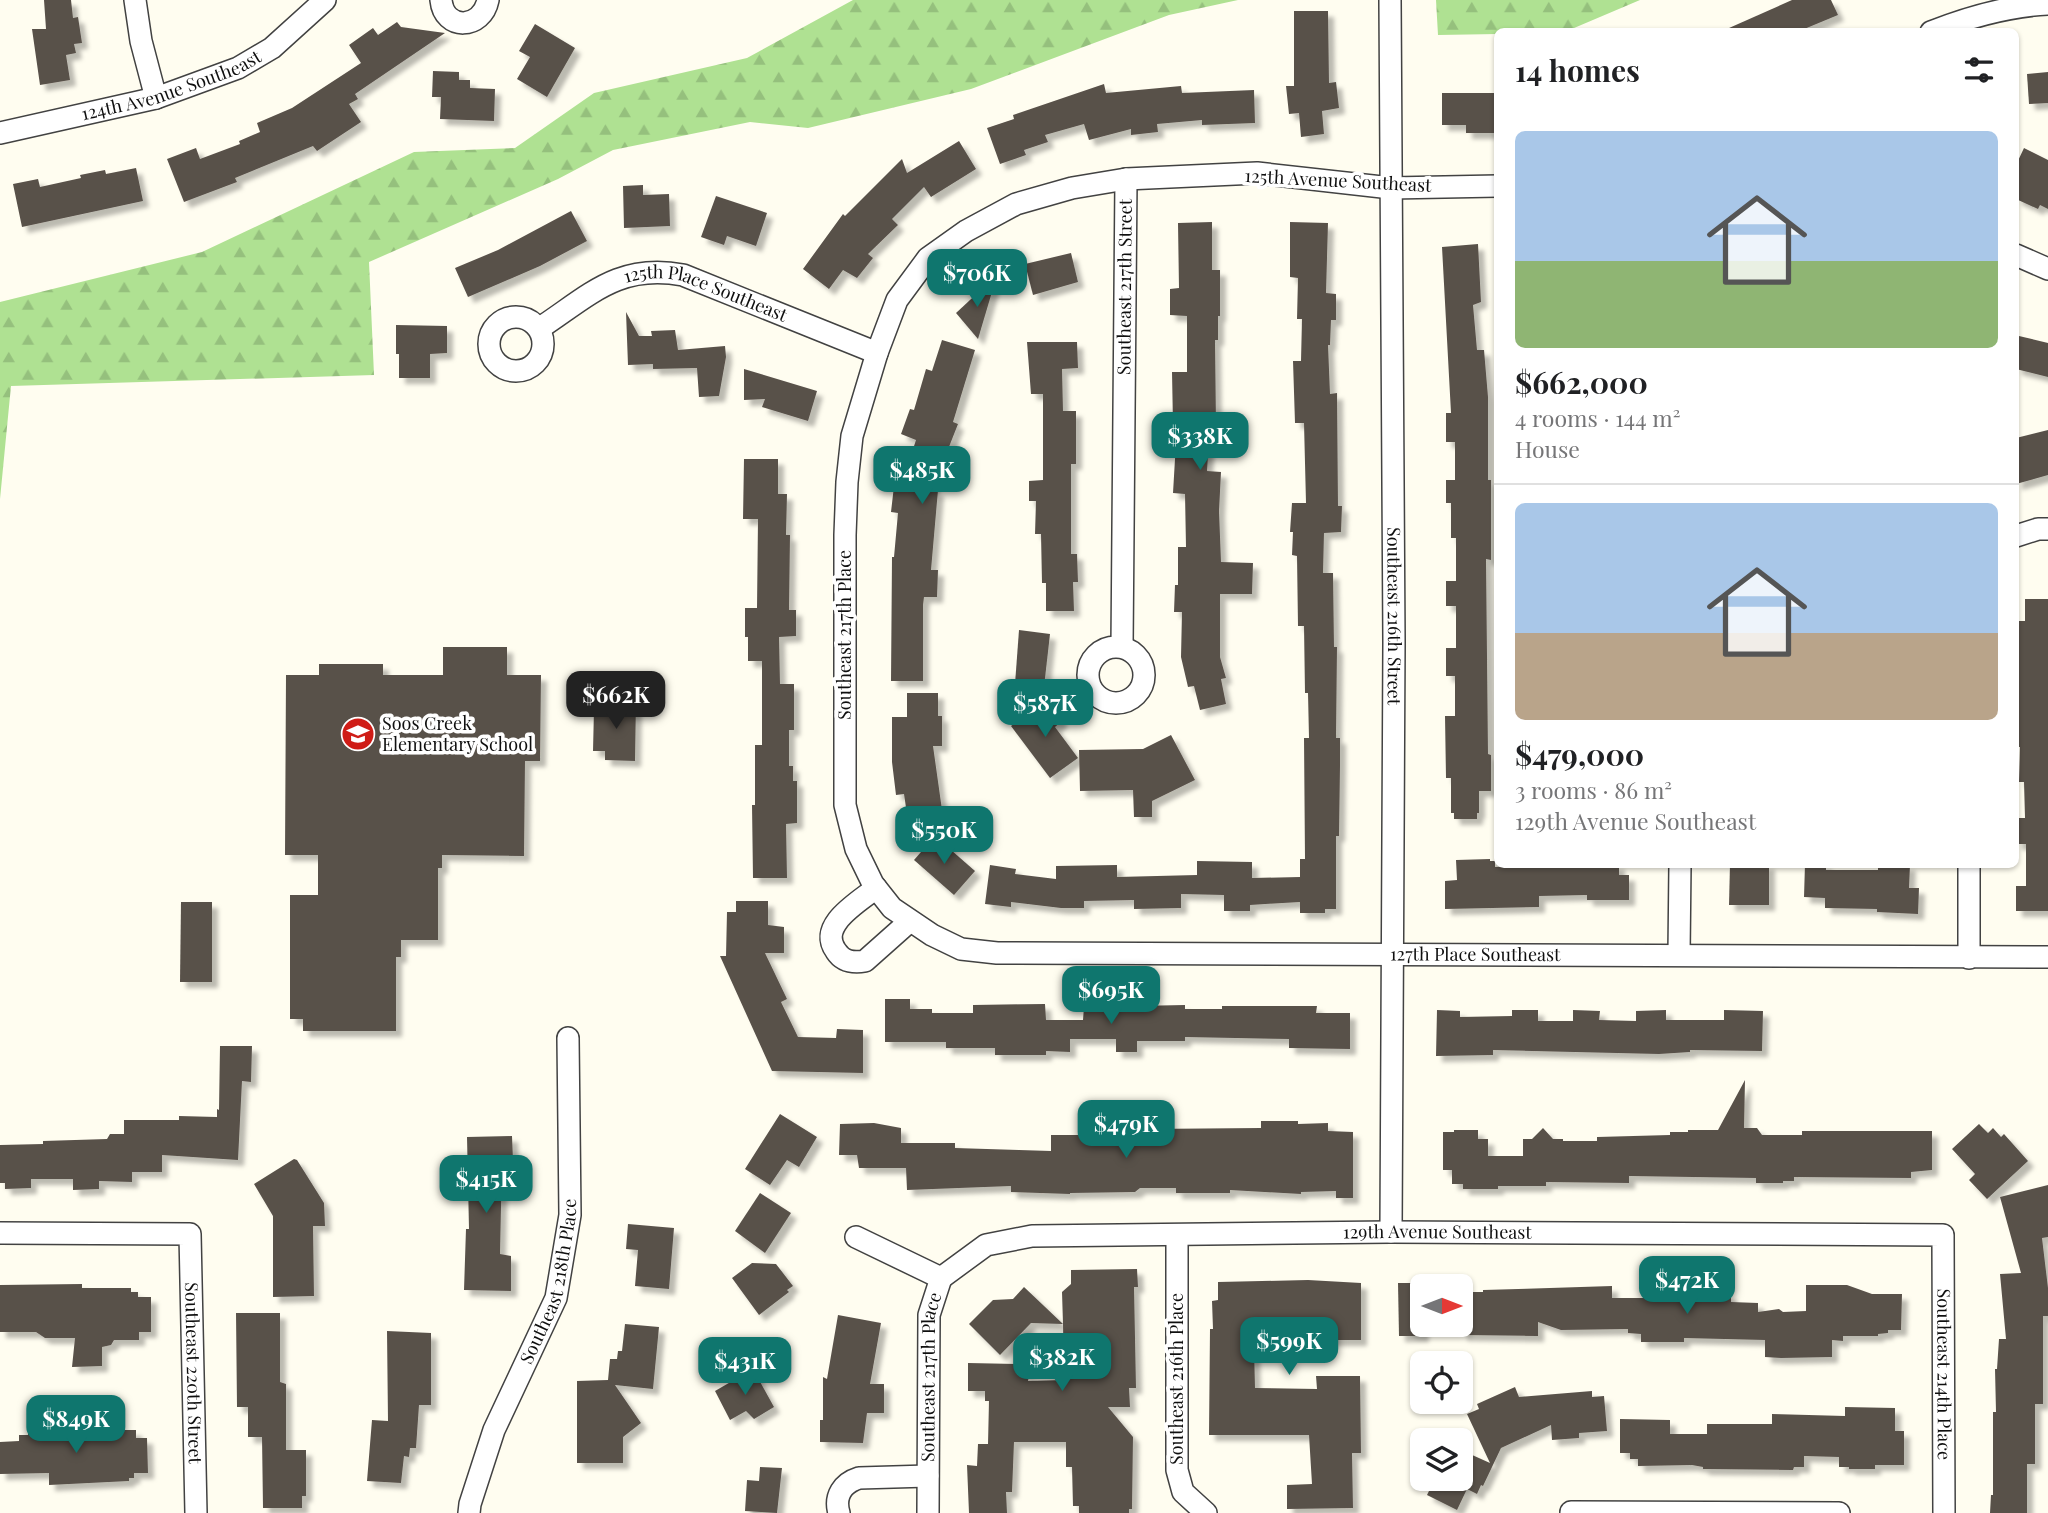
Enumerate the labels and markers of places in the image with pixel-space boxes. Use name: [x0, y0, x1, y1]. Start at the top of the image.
pin: $706K: [928, 250, 1026, 309]
pin: $338K: [1151, 412, 1249, 472]
pin: $485K: [873, 447, 971, 506]
pin: $662K: [567, 672, 665, 731]
pin: $587K: [996, 680, 1094, 739]
place label: Soos Creek Elementary School: [382, 711, 533, 756]
school or university icon: Soos Creek Elementary School: [339, 715, 377, 753]
pin: $550K: [895, 806, 993, 866]
pin: $695K: [1062, 967, 1160, 1026]
pin: $479K: [1077, 1100, 1175, 1160]
pin: $415K: [437, 1156, 535, 1215]
pin: $472K: [1638, 1256, 1736, 1316]
pin: $599K: [1240, 1318, 1338, 1377]
pin: $382K: [1013, 1334, 1111, 1393]
pin: $431K: [696, 1338, 794, 1397]
pin: $849K: [27, 1396, 125, 1455]

